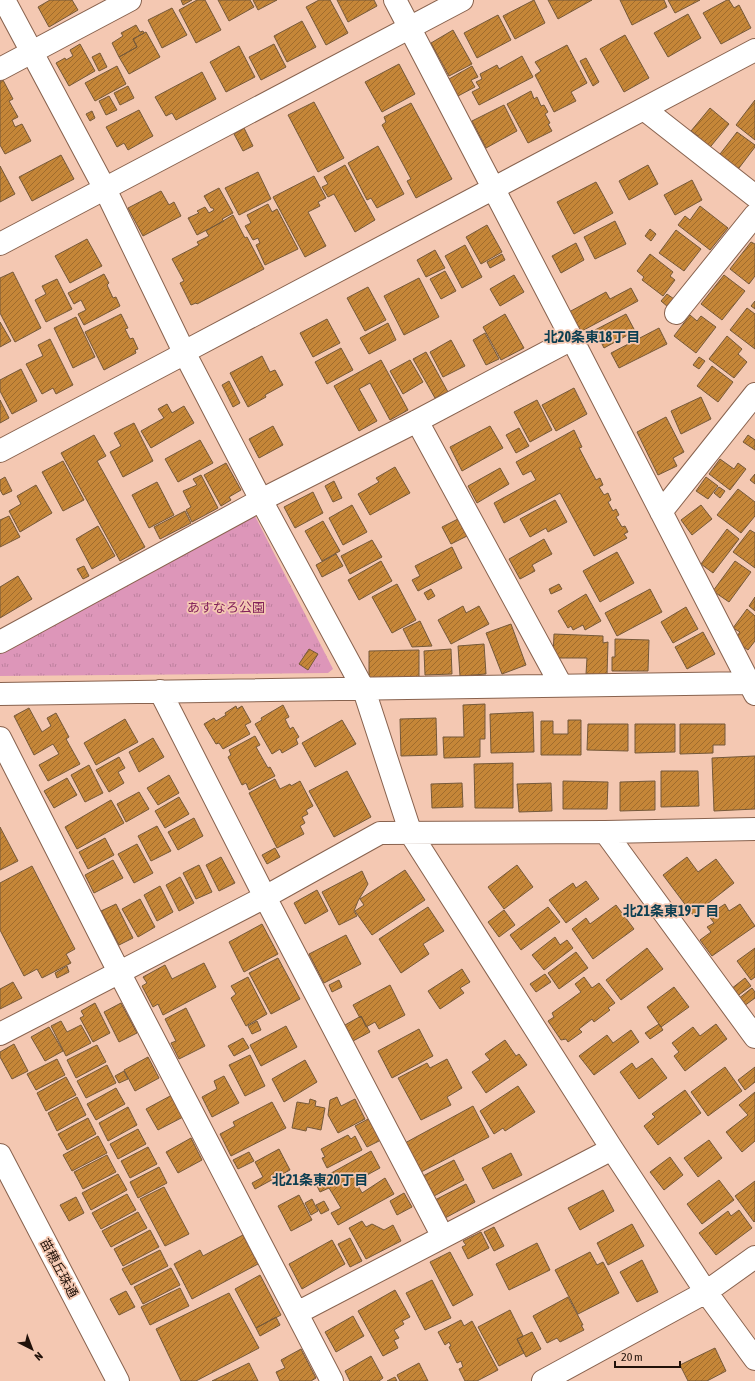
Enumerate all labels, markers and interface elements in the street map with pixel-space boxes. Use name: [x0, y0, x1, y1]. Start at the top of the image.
district label: 北20条東18丁目: [544, 329, 640, 345]
park label: あすなろ公園: [187, 600, 265, 615]
district label: 北21条東19丁目: [623, 903, 719, 919]
district label: 北21条東20丁目: [272, 1172, 368, 1188]
street label: 苗穂丘珠通: [37, 1236, 81, 1300]
north arrow: [12, 1329, 52, 1369]
scale bar: [615, 1343, 680, 1369]
text: N: [32, 1350, 45, 1363]
text: 20 m: [621, 1350, 643, 1364]

